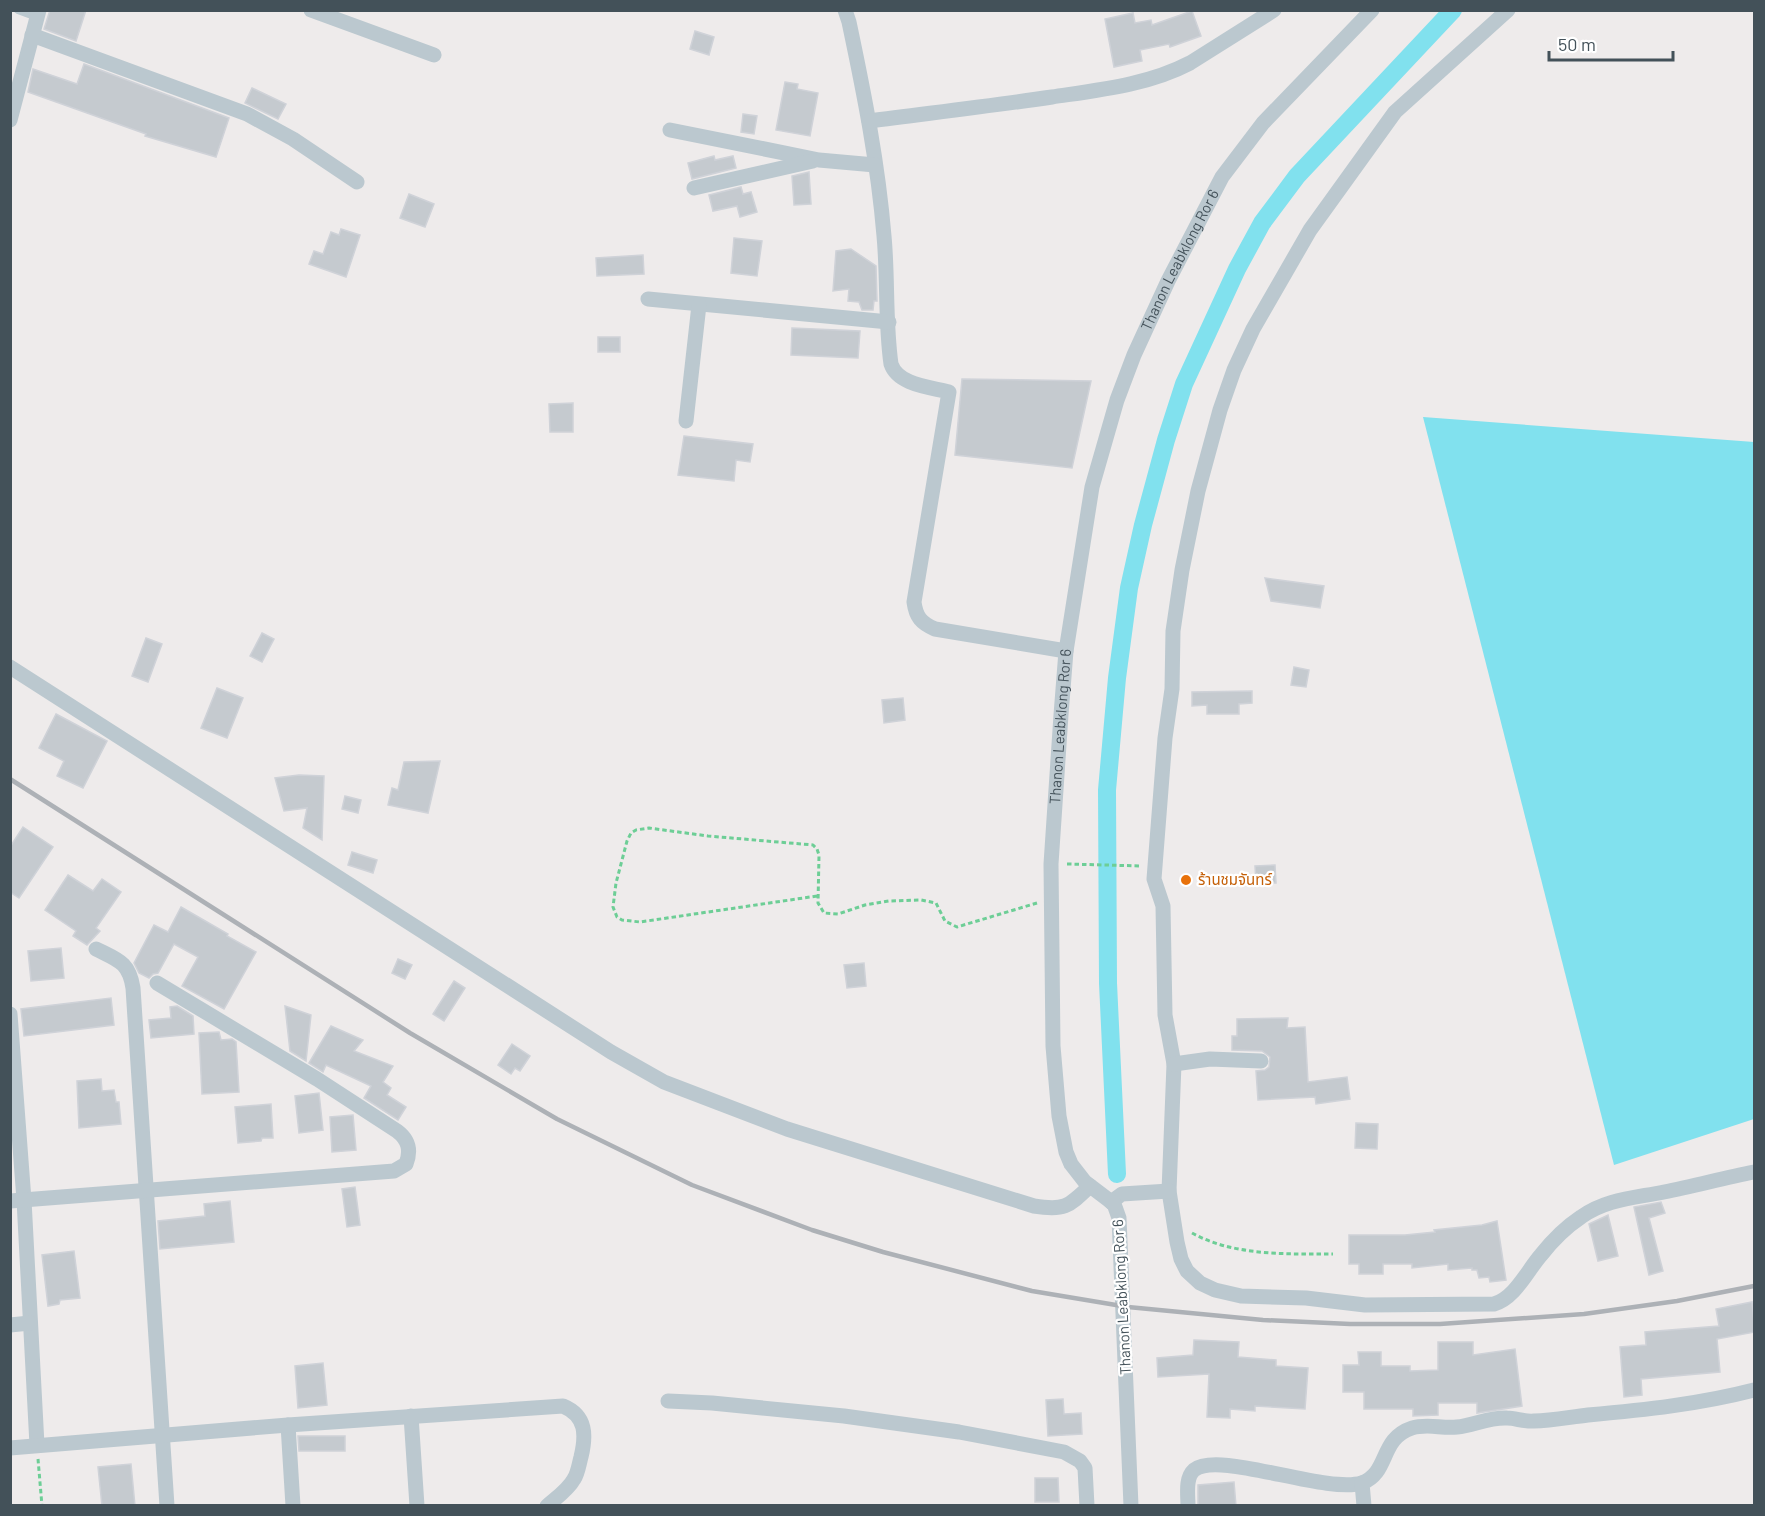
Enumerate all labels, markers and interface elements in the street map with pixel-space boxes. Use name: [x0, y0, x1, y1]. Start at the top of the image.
scale bar: [1549, 24, 1674, 62]
text: 50 m: [1558, 33, 1596, 55]
street label: Thanon Leabklong Ror 6: [1136, 186, 1222, 333]
street label: Thanon Leabklong Ror 6: [1045, 648, 1074, 805]
place label: ร้านชมจันทร์: [1198, 870, 1272, 888]
marker: ร้านชมจันทร์: [1179, 873, 1193, 887]
street label: Thanon Leabklong Ror 6: [1108, 1219, 1134, 1375]

